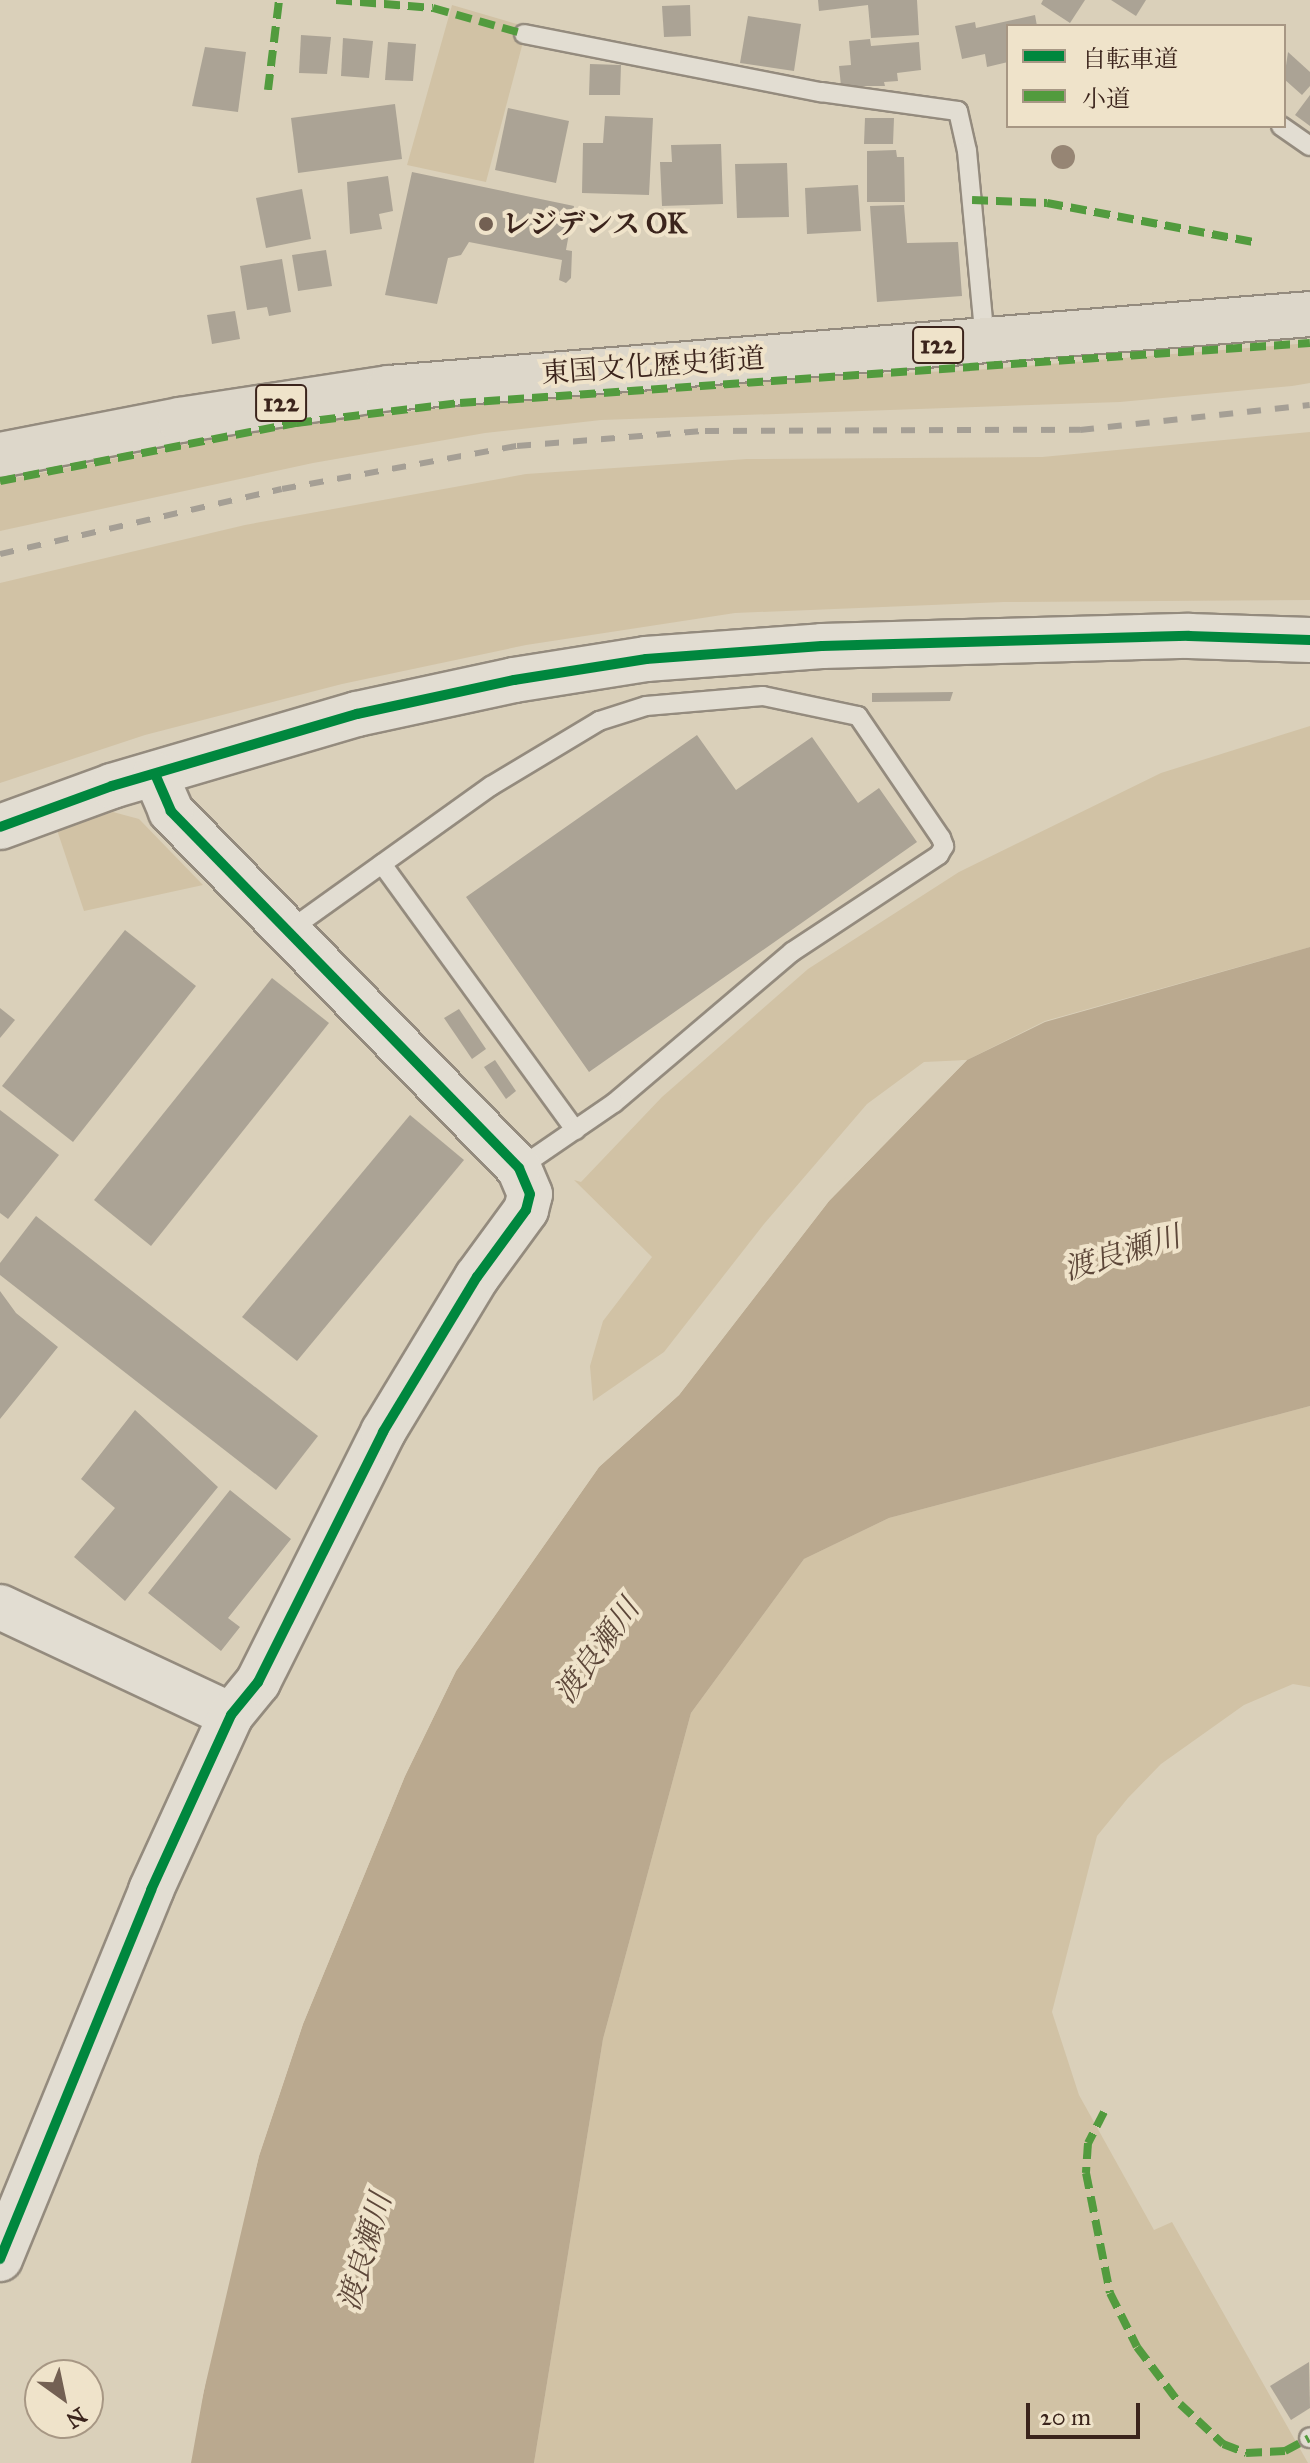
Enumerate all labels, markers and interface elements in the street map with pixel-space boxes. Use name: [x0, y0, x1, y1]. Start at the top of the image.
legend: [1006, 24, 1286, 128]
text: 自転車道: [1082, 44, 1178, 74]
text: 小道: [1082, 84, 1130, 114]
place label: レジデンス OK: [502, 207, 689, 241]
marker: レジデンス OK: [477, 215, 495, 233]
road number: 122: [912, 323, 964, 367]
street label: 東国文化歴史街道: [540, 341, 766, 391]
road number: 122: [255, 381, 307, 425]
water label: 渡良瀬川: [1059, 1218, 1185, 1288]
water label: 渡良瀬川: [547, 1592, 647, 1710]
water label: 渡良瀬川: [331, 2189, 399, 2315]
north arrow: [24, 2359, 104, 2439]
scale bar: [1030, 2387, 1144, 2437]
text: N: [61, 2401, 91, 2434]
text: 20 m: [1040, 2402, 1091, 2432]

